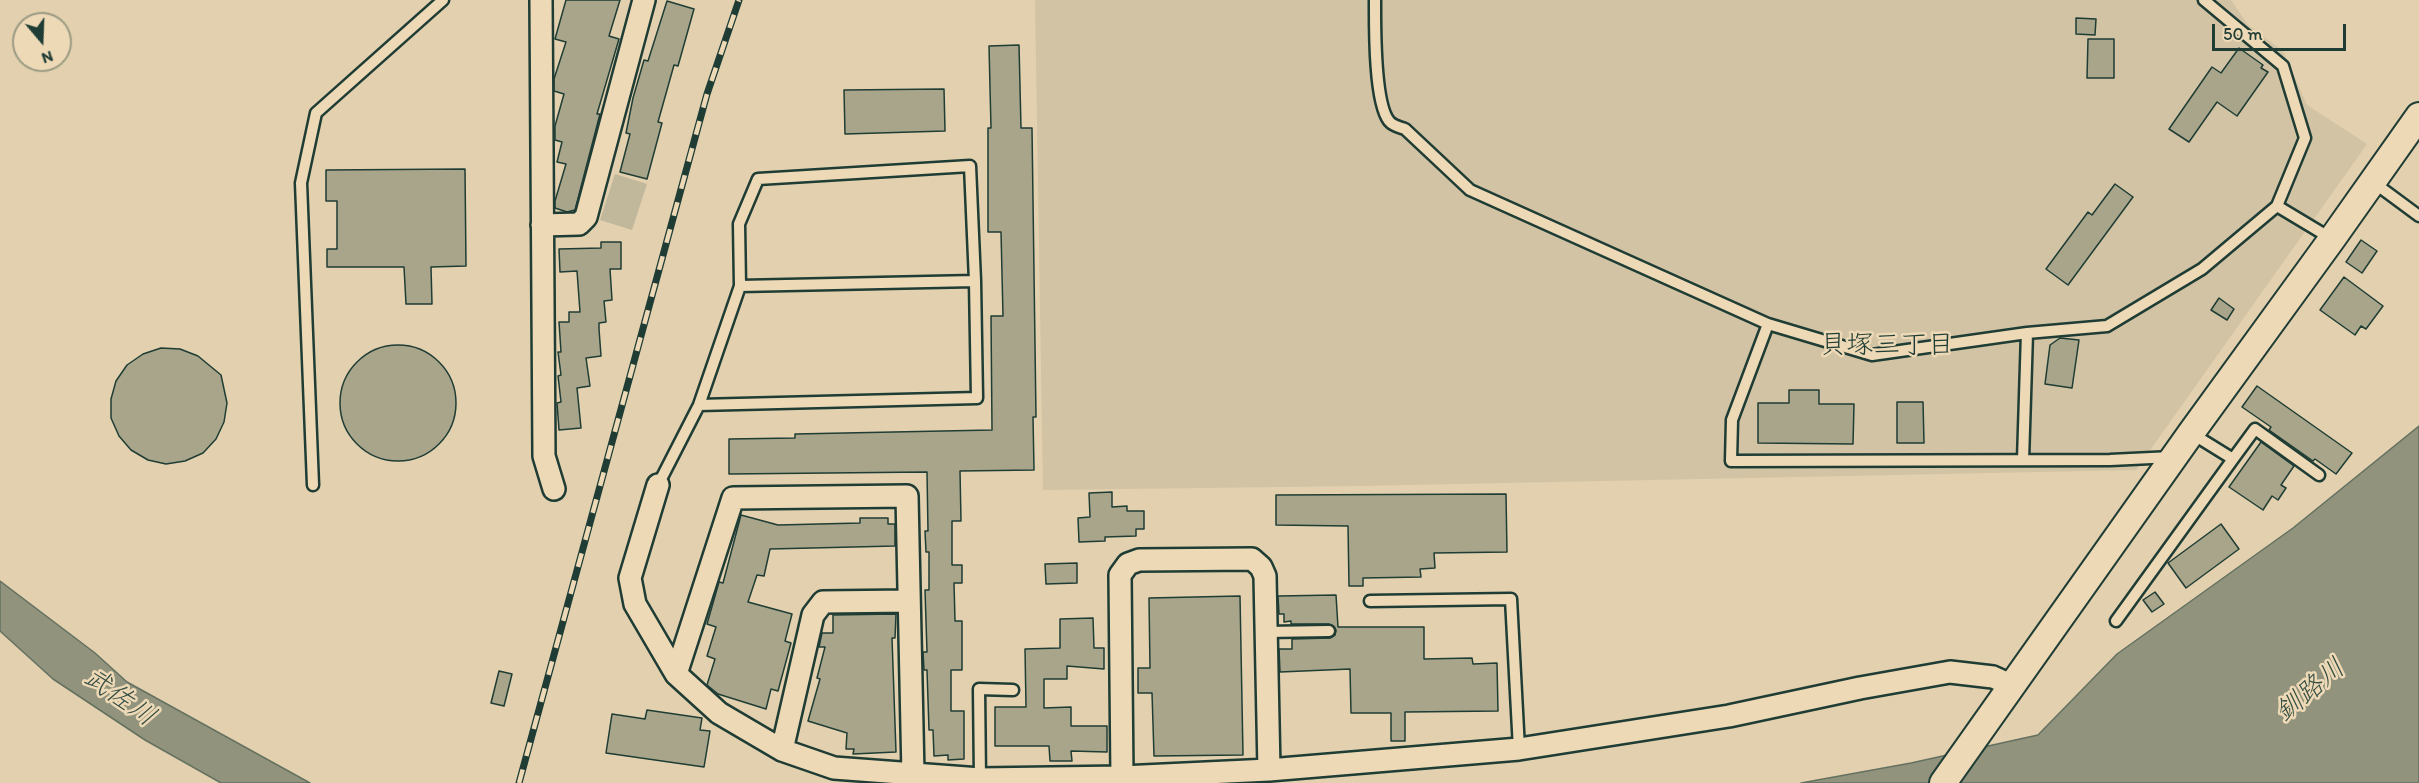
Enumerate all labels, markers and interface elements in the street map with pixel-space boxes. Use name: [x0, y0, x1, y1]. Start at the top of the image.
north arrow: [12, 12, 72, 72]
scale bar: [2215, 12, 2348, 50]
text: 50 m: [2223, 23, 2263, 45]
text: N: [39, 47, 56, 68]
district label: 貝塚三丁目: [1820, 330, 1954, 362]
water label: 釧路川: [2270, 653, 2352, 729]
water label: 武佐川: [77, 661, 161, 735]

